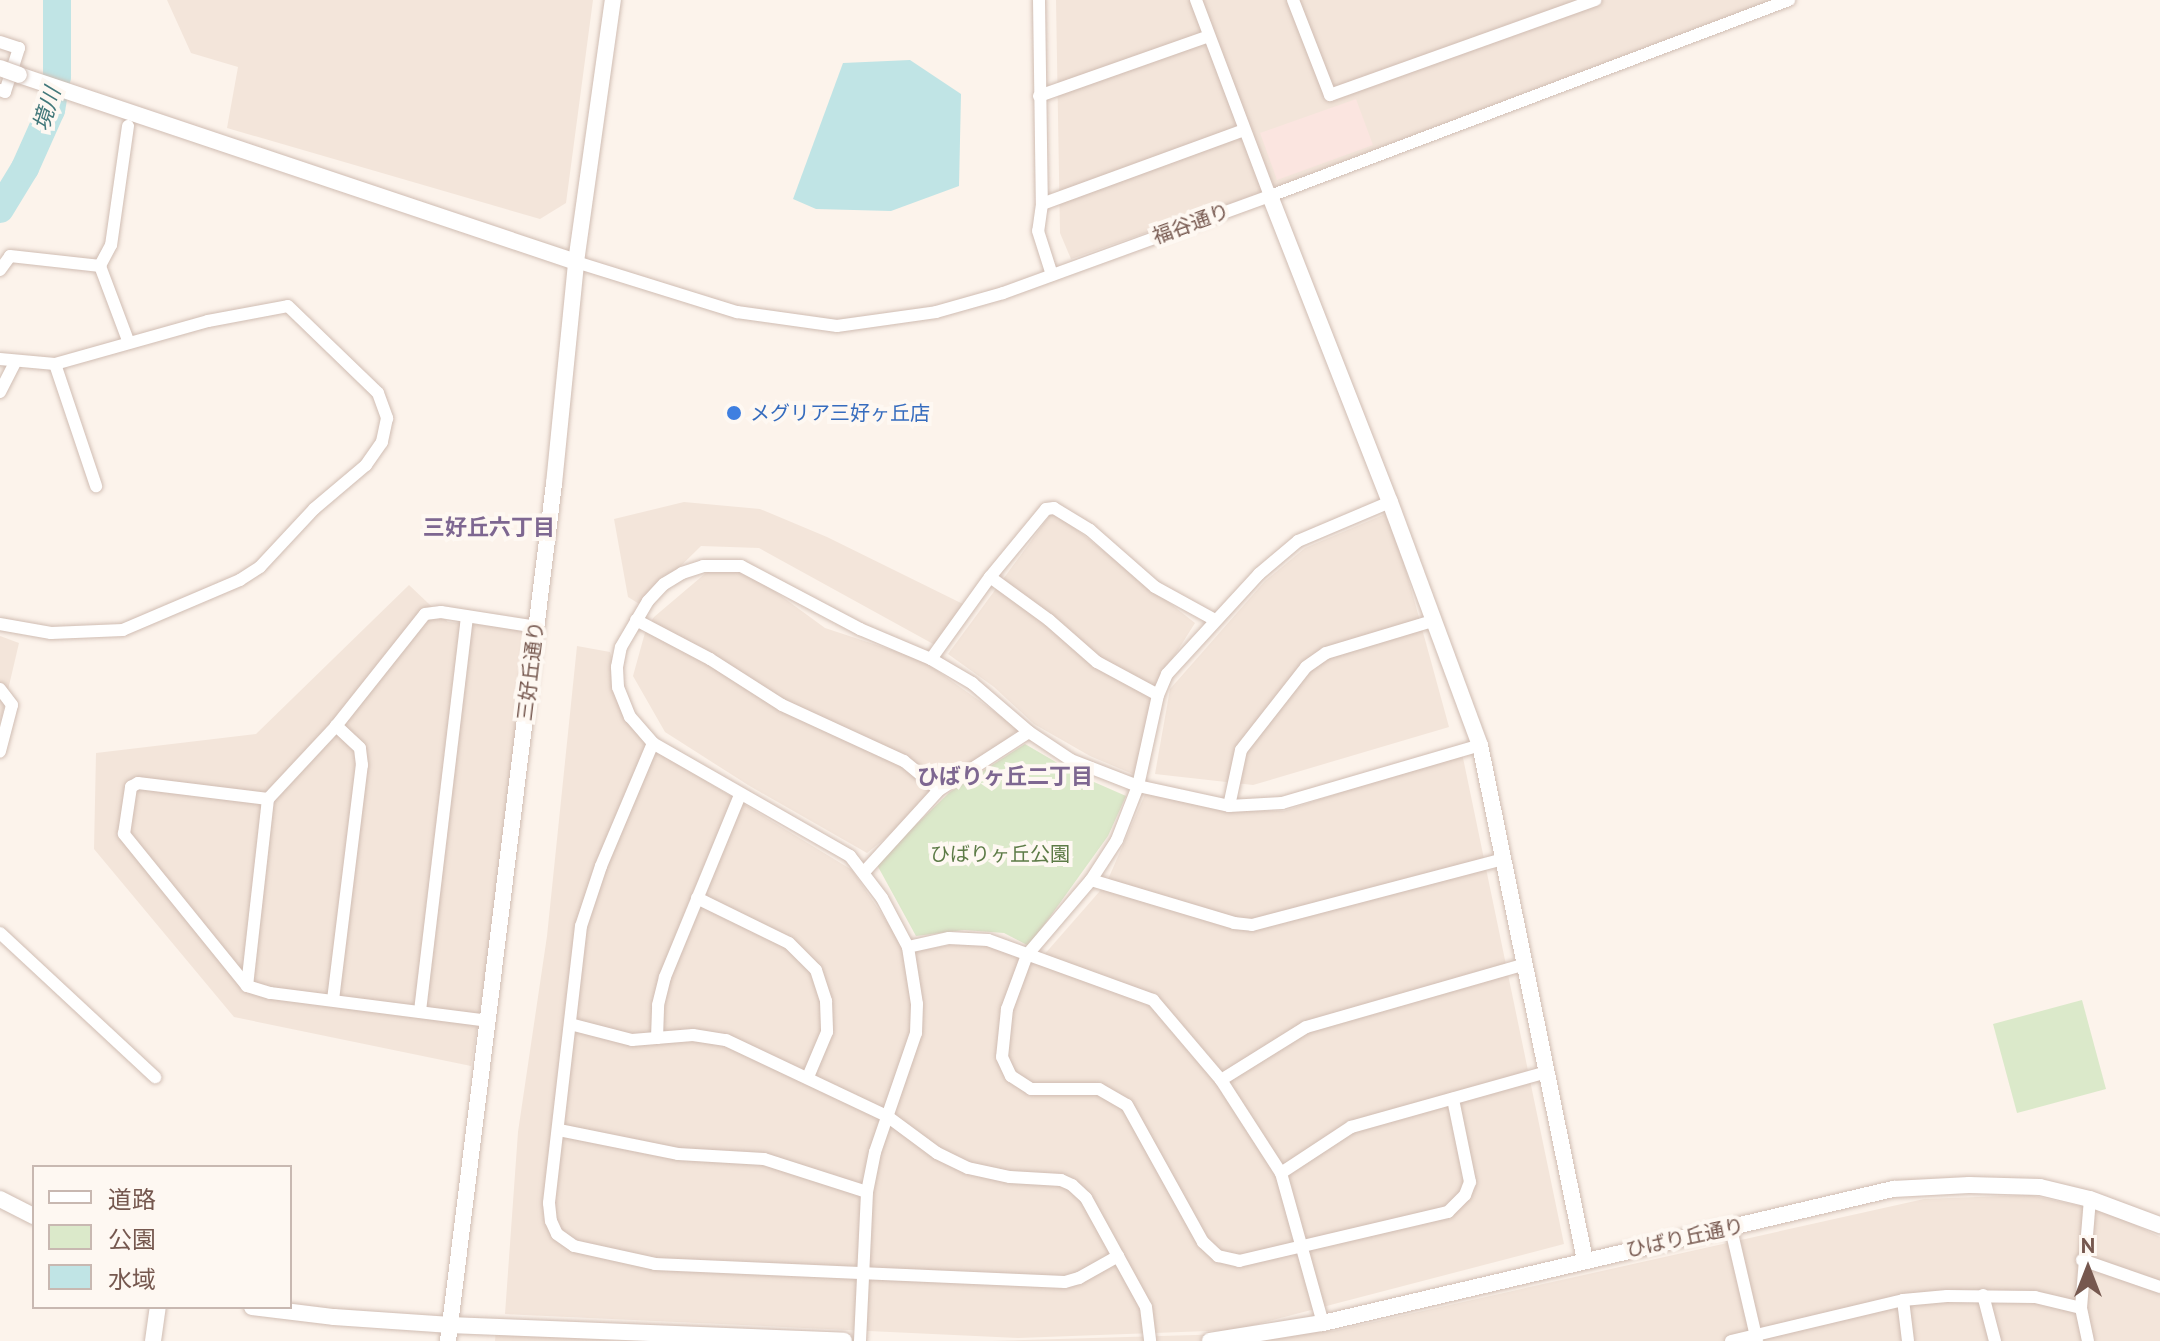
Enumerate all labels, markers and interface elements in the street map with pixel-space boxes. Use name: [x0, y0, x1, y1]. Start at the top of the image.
water label: 境川: [28, 84, 66, 134]
street label: 福谷通り: [1149, 199, 1233, 249]
place label: メグリア三好ヶ丘店: [750, 401, 930, 425]
marker: メグリア三好ヶ丘店: [725, 404, 743, 422]
district label: 三好丘六丁目: [423, 515, 555, 541]
street label: 三好丘通り: [513, 620, 549, 722]
district label: ひばりヶ丘二丁目: [917, 764, 1093, 790]
park label: ひばりヶ丘公園: [930, 842, 1070, 866]
legend: [32, 1165, 292, 1309]
text: 道路: [108, 1184, 156, 1215]
street label: ひばり丘通り: [1624, 1214, 1746, 1262]
text: 公園: [108, 1224, 156, 1255]
north arrow: [2048, 1229, 2128, 1309]
text: N: [2081, 1231, 2095, 1259]
text: 水域: [108, 1264, 156, 1295]

